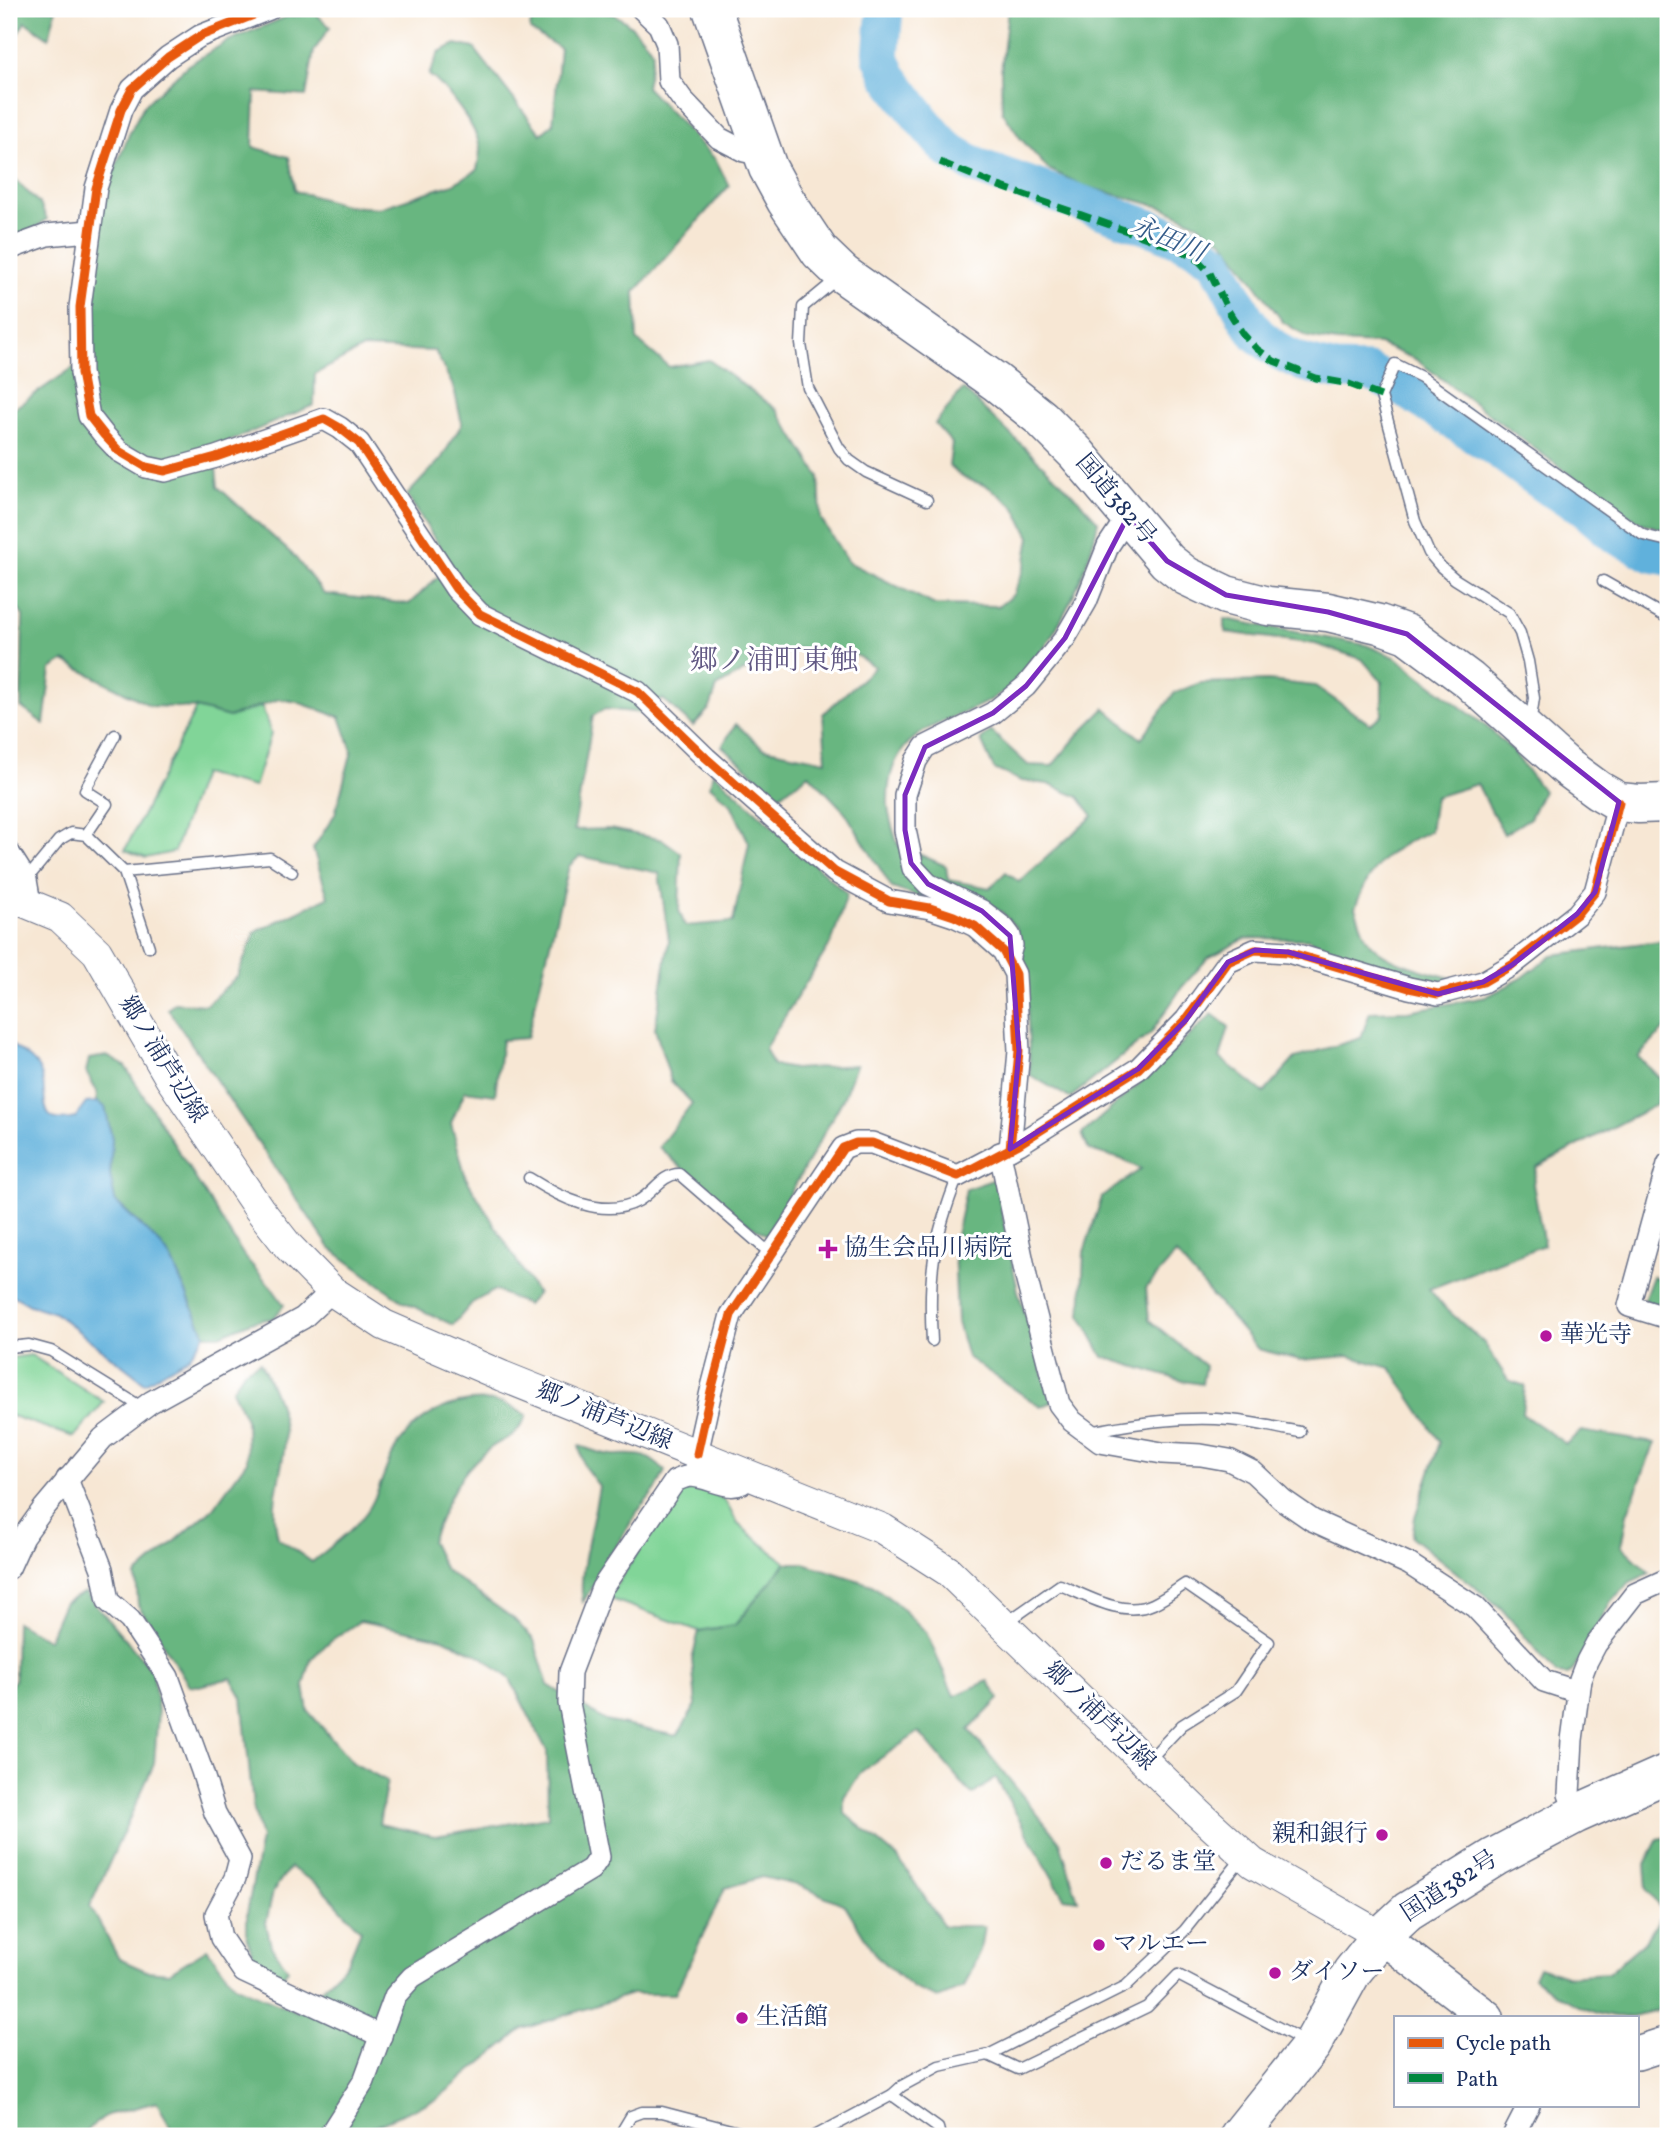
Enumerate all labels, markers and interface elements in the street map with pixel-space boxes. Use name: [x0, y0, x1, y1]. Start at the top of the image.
water label: 永田川: [1125, 208, 1214, 273]
street label: 国道382号: [1067, 447, 1163, 553]
district label: 郷ノ浦町東触: [690, 642, 858, 681]
street label: 郷ノ浦芦辺線: [109, 990, 215, 1130]
place label: 協生会品川病院: [844, 1232, 1012, 1266]
marker: 協生会品川病院: [818, 1239, 838, 1259]
place label: 華光寺: [1560, 1319, 1632, 1353]
marker: 華光寺: [1538, 1328, 1554, 1344]
street label: 郷ノ浦芦辺線: [531, 1374, 677, 1460]
street label: 郷ノ浦芦辺線: [1035, 1655, 1163, 1779]
place label: 親和銀行: [1272, 1818, 1368, 1852]
marker: 親和銀行: [1374, 1827, 1390, 1843]
street label: 国道382号: [1395, 1843, 1505, 1931]
place label: だるま堂: [1120, 1846, 1216, 1880]
marker: だるま堂: [1098, 1855, 1114, 1871]
place label: マルエー: [1113, 1928, 1209, 1962]
marker: マルエー: [1091, 1937, 1107, 1953]
place label: ダイソー: [1289, 1956, 1385, 1990]
marker: ダイソー: [1267, 1965, 1283, 1981]
place label: 生活館: [756, 2001, 828, 2035]
marker: 生活館: [734, 2010, 750, 2026]
legend: [1394, 2016, 1638, 2106]
text: Cycle path: [1456, 2030, 1551, 2059]
text: Path: [1456, 2066, 1498, 2095]

